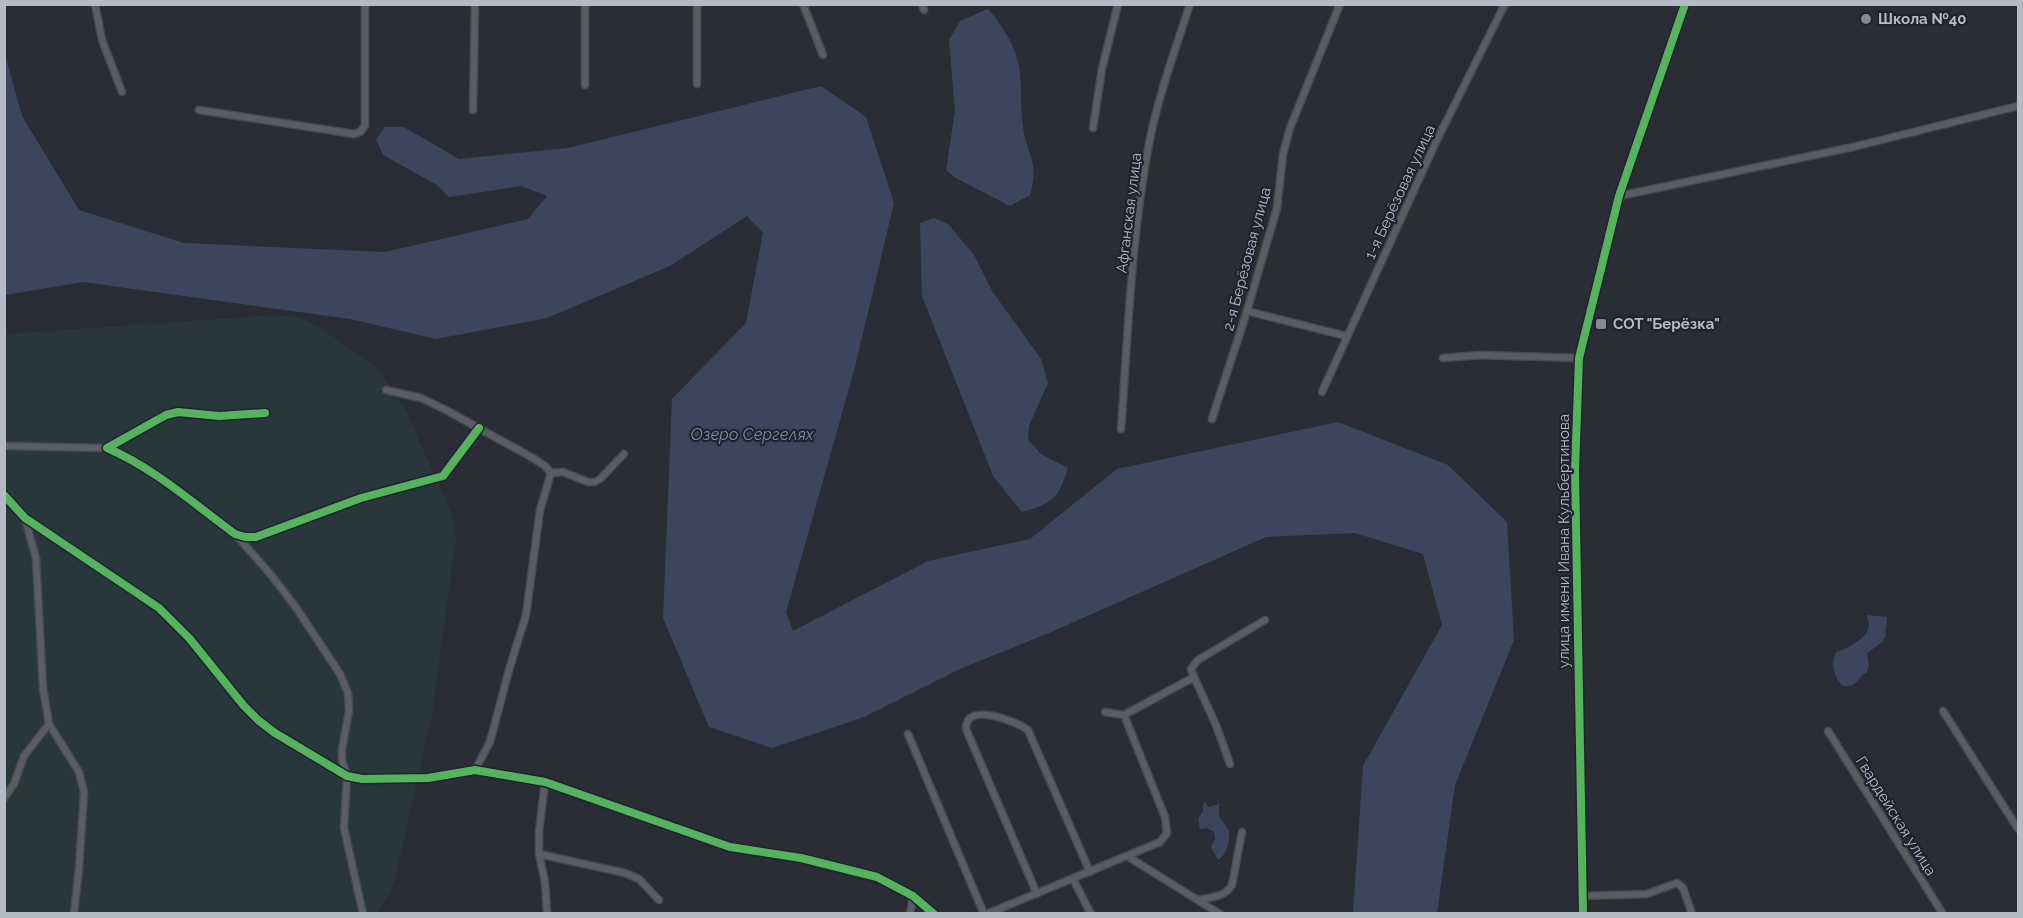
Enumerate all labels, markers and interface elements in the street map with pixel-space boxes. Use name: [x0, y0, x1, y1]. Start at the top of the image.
place label: Школа №40: [1878, 10, 1966, 28]
marker: Школа №40: [1859, 12, 1873, 26]
street label: 1-я Берёзовая улица: [1361, 122, 1439, 262]
street label: Афганская улица: [1113, 152, 1145, 274]
street label: 2-я Берёзовая улица: [1219, 185, 1275, 333]
place label: СОТ "Берёзка": [1613, 315, 1720, 333]
marker: СОТ "Берёзка": [1594, 317, 1608, 331]
street label: улица имени Ивана Кульбертинова: [1555, 414, 1573, 668]
water label: Озеро Сергелях: [690, 425, 815, 444]
street label: Гвардейская улица: [1852, 753, 1940, 879]

